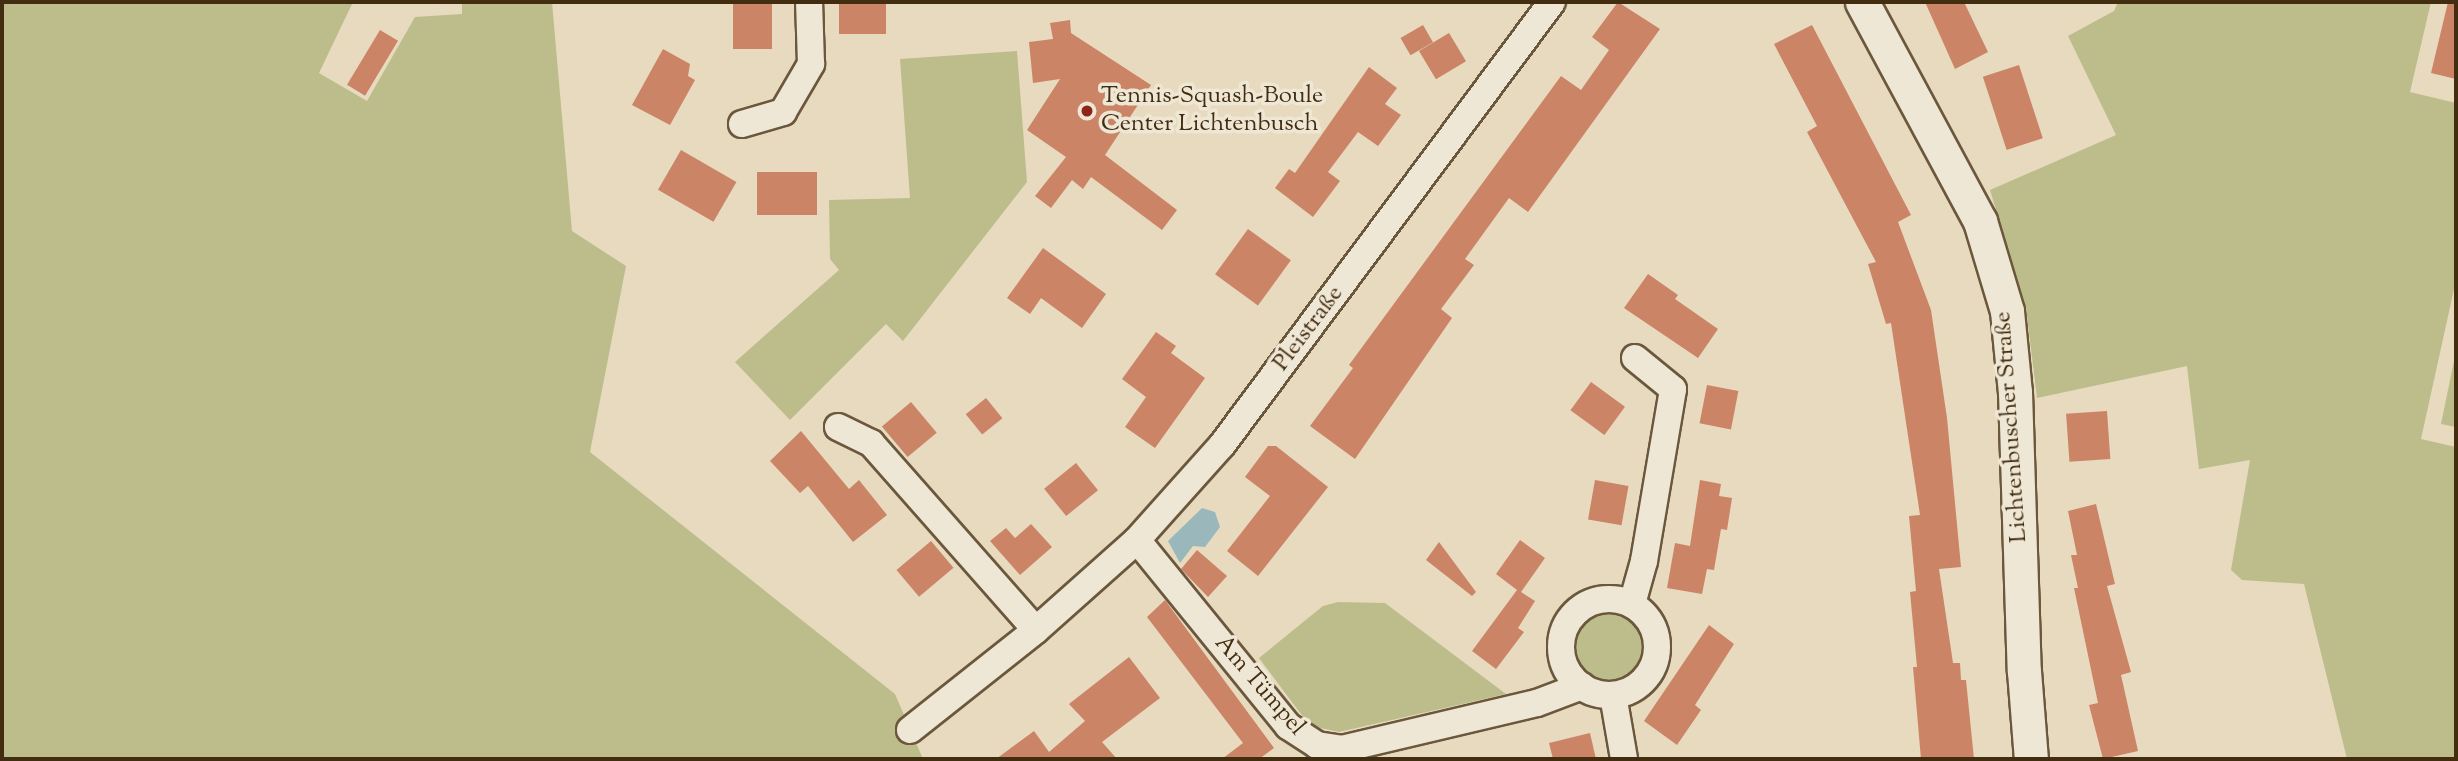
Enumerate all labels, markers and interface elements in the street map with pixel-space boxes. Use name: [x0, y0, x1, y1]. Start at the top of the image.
place label: Tennis-Squash-Boule Center Lichtenbusch: [1101, 83, 1323, 139]
marker: Tennis-Squash-Boule Center Lichtenbusch: [1079, 103, 1095, 119]
street label: Pleistraße: [1268, 281, 1350, 377]
street label: Lichtenbuscher Straße: [1990, 310, 2034, 544]
street label: Am Tümpel: [1208, 630, 1310, 742]

